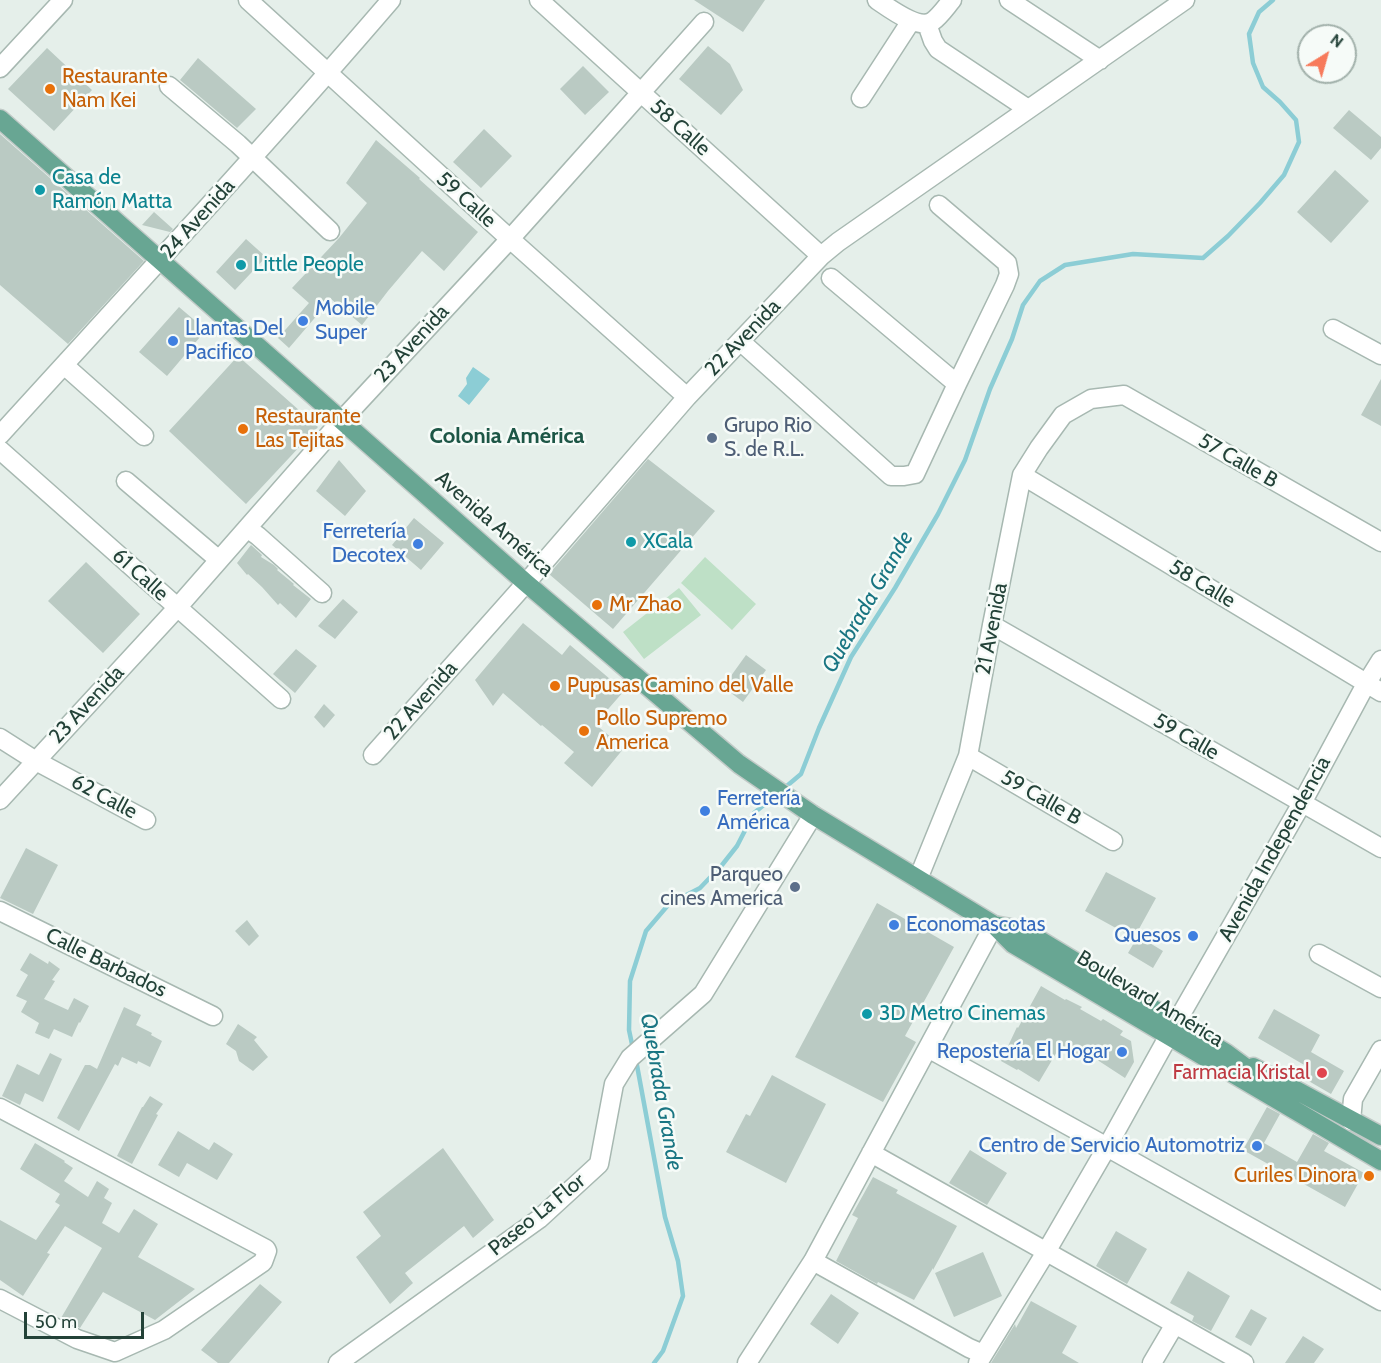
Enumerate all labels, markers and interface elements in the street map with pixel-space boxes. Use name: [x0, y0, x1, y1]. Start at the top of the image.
north arrow: [1297, 24, 1357, 84]
text: N: [1327, 30, 1347, 52]
place label: Restaurante Nam Kei: [62, 64, 168, 114]
marker: Restaurante Nam Kei: [43, 82, 57, 96]
street label: 58 Calle: [645, 94, 715, 162]
place label: Casa de Ramón Matta: [52, 165, 172, 215]
street label: 59 Calle: [431, 167, 501, 233]
street label: 24 Avenida: [156, 174, 240, 264]
marker: Casa de Ramón Matta: [33, 183, 47, 197]
place label: Little People: [253, 252, 364, 278]
marker: Little People: [234, 258, 248, 272]
street label: 22 Avenida: [700, 294, 786, 382]
place label: Mobile Super: [315, 296, 375, 346]
street label: 23 Avenida: [369, 300, 455, 388]
marker: Mobile Super: [296, 314, 310, 328]
place label: Llantas Del Pacifico: [185, 316, 284, 366]
marker: Llantas Del Pacifico: [166, 334, 180, 348]
place label: Restaurante Las Tejitas: [255, 404, 361, 454]
place label: Grupo Rio S. de R.L.: [724, 413, 812, 463]
marker: Restaurante Las Tejitas: [236, 422, 250, 436]
district label: Colonia América: [430, 424, 584, 450]
street label: 57 Calle B: [1194, 428, 1282, 494]
marker: Grupo Rio S. de R.L.: [705, 431, 719, 445]
street label: Avenida América: [430, 466, 558, 582]
place label: Ferretería Decotex: [323, 519, 406, 569]
water label: Quebrada Grande: [817, 527, 919, 677]
place label: XCala: [643, 529, 693, 555]
marker: XCala: [624, 535, 638, 549]
marker: Ferretería Decotex: [411, 537, 425, 551]
street label: 61 Calle: [107, 543, 173, 607]
street label: 58 Calle: [1164, 555, 1240, 613]
street label: 21 Avenida: [971, 581, 1013, 677]
place label: Mr Zhao: [609, 592, 682, 618]
marker: Mr Zhao: [590, 598, 604, 612]
street label: 22 Avenida: [379, 656, 463, 746]
street label: 23 Avenida: [44, 661, 130, 749]
place label: Pupusas Camino del Valle: [567, 673, 793, 699]
marker: Pupusas Camino del Valle: [548, 679, 562, 693]
place label: Pollo Supremo America: [596, 706, 727, 756]
street label: 59 Calle: [1149, 708, 1223, 766]
marker: Pollo Supremo America: [577, 724, 591, 738]
street label: Avenida Independencia: [1214, 752, 1336, 946]
street label: 59 Calle B: [996, 765, 1086, 831]
street label: 62 Calle: [67, 769, 141, 825]
place label: Ferretería América: [717, 786, 800, 836]
marker: Ferretería América: [698, 804, 712, 818]
place label: Parqueo cines America: [660, 862, 783, 912]
marker: Parqueo cines America: [788, 880, 802, 894]
place label: Economascotas: [906, 912, 1045, 938]
marker: Economascotas: [887, 918, 901, 932]
street label: Calle Barbados: [42, 923, 170, 1003]
place label: Quesos: [1114, 923, 1181, 949]
marker: Quesos: [1186, 929, 1200, 943]
street label: Boulevard América: [1072, 945, 1228, 1053]
place label: 3D Metro Cinemas: [879, 1001, 1045, 1027]
marker: 3D Metro Cinemas: [860, 1007, 874, 1021]
water label: Quebrada Grande: [634, 1011, 688, 1173]
place label: Repostería El Hogar: [937, 1039, 1110, 1065]
marker: Repostería El Hogar: [1115, 1045, 1129, 1059]
place label: Farmacia Kristal: [1172, 1060, 1310, 1086]
marker: Farmacia Kristal: [1315, 1066, 1329, 1080]
place label: Centro de Servicio Automotriz: [978, 1133, 1245, 1159]
marker: Centro de Servicio Automotriz: [1250, 1139, 1264, 1153]
place label: Curiles Dinora: [1234, 1163, 1357, 1189]
street label: Paseo La Flor: [484, 1168, 590, 1262]
marker: Curiles Dinora: [1362, 1169, 1376, 1183]
scale bar: [27, 1300, 147, 1338]
text: 50 m: [35, 1311, 77, 1333]

